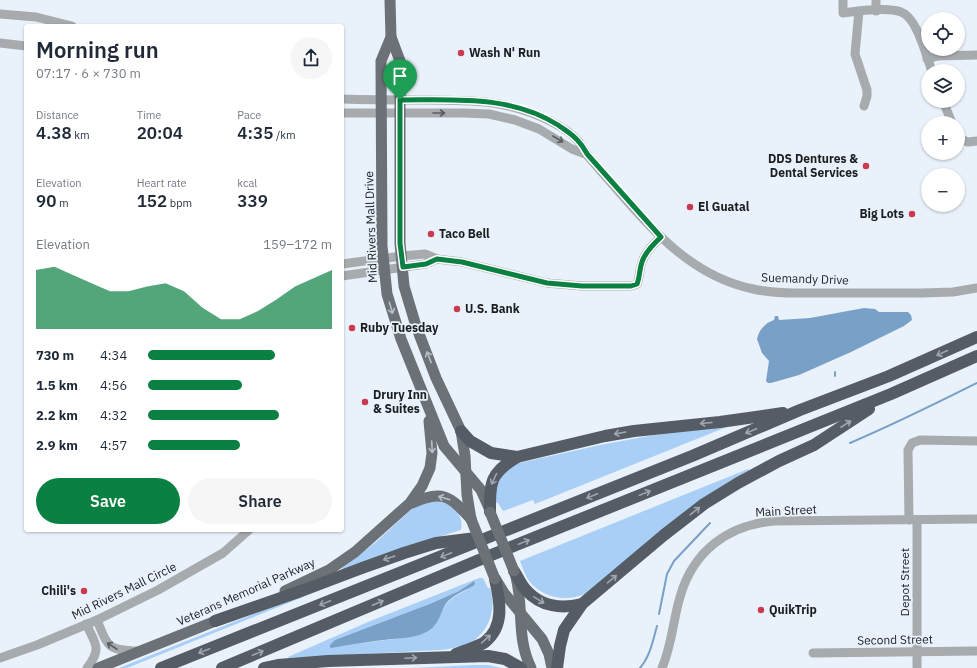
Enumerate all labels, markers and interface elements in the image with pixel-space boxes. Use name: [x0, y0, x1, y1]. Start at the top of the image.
map controls: [921, 12, 965, 212]
button: locate: [921, 12, 965, 56]
text: Morning run: [36, 35, 159, 64]
button: share: [290, 37, 332, 79]
place label: Wash N' Run: [469, 45, 540, 60]
marker: Wash N' Run: [456, 48, 466, 58]
pin: [383, 59, 417, 100]
button: layers: [921, 64, 965, 108]
text: 07:17 · 6 × 730 m: [36, 65, 141, 82]
icon: arrive: [389, 65, 411, 87]
text: Distance: [36, 108, 79, 122]
text: Time: [137, 108, 161, 122]
text: Pace: [237, 108, 261, 122]
one-way arrow: [432, 109, 445, 117]
button: +: [921, 116, 965, 160]
text: 4.38: [36, 122, 72, 144]
text: 20:04: [137, 122, 183, 144]
text: 4:35: [237, 122, 273, 144]
text: km: [72, 128, 90, 142]
text: /km: [273, 128, 296, 142]
one-way arrow: [552, 136, 564, 144]
place label: DDS Dentures & Dental Services: [768, 151, 858, 180]
marker: DDS Dentures & Dental Services: [861, 161, 871, 171]
button: −: [921, 168, 965, 212]
street label: Mid Rivers Mall Drive: [361, 170, 380, 283]
text: Elevation: [36, 176, 82, 190]
text: Heart rate: [137, 176, 187, 190]
text: kcal: [237, 176, 257, 190]
text: 90: [36, 190, 56, 212]
text: 152: [137, 190, 167, 212]
text: 339: [237, 190, 268, 212]
text: m: [56, 196, 69, 210]
text: bpm: [167, 196, 192, 210]
place label: El Guatal: [698, 199, 750, 214]
marker: El Guatal: [685, 202, 695, 212]
place label: Big Lots: [860, 206, 904, 221]
marker: Big Lots: [907, 209, 917, 219]
place label: Taco Bell: [439, 226, 490, 241]
marker: Taco Bell: [426, 229, 436, 239]
text: Elevation: [36, 236, 90, 253]
text: 159–172 m: [263, 236, 332, 253]
street label: Suemandy Drive: [761, 269, 850, 288]
one-way arrow: [388, 301, 395, 314]
place label: U.S. Bank: [465, 301, 520, 316]
marker: U.S. Bank: [452, 304, 462, 314]
place label: Ruby Tuesday: [360, 320, 439, 335]
marker: Ruby Tuesday: [347, 323, 357, 333]
text: 730 m: [36, 347, 74, 364]
text: 4:34: [100, 347, 127, 364]
one-way arrow: [936, 350, 948, 357]
one-way arrow: [424, 352, 432, 364]
text: 1.5 km: [36, 377, 78, 394]
text: 4:56: [100, 377, 127, 394]
place label: Drury Inn & Suites: [373, 387, 427, 416]
marker: Drury Inn & Suites: [360, 397, 370, 407]
text: 2.2 km: [36, 407, 78, 424]
text: 4:32: [100, 407, 127, 424]
one-way arrow: [841, 419, 852, 428]
one-way arrow: [700, 420, 713, 427]
one-way arrow: [745, 428, 757, 435]
one-way arrow: [614, 430, 627, 438]
text: 2.9 km: [36, 437, 78, 454]
text: 4:57: [100, 437, 127, 454]
one-way arrow: [428, 440, 435, 453]
one-way arrow: [490, 473, 497, 485]
button: Save: [36, 478, 180, 524]
button: Share: [188, 478, 332, 524]
one-way arrow: [638, 489, 650, 497]
one-way arrow: [586, 493, 598, 500]
one-way arrow: [437, 494, 450, 501]
street label: Main Street: [755, 501, 817, 520]
one-way arrow: [689, 507, 700, 515]
one-way arrow: [517, 538, 529, 545]
street label: Depot Street: [897, 548, 912, 616]
one-way arrow: [440, 551, 452, 559]
street label: Veterans Memorial Parkway: [174, 554, 317, 629]
one-way arrow: [383, 555, 395, 563]
street label: Mid Rivers Mall Circle: [69, 558, 179, 622]
one-way arrow: [607, 574, 617, 583]
place label: Chili's: [41, 583, 76, 598]
marker: Chili's: [79, 586, 89, 596]
one-way arrow: [533, 596, 544, 604]
one-way arrow: [320, 599, 332, 607]
one-way arrow: [372, 599, 384, 606]
place label: QuikTrip: [769, 602, 817, 617]
marker: QuikTrip: [756, 605, 766, 615]
street label: Second Street: [857, 631, 933, 648]
one-way arrow: [481, 635, 491, 644]
one-way arrow: [106, 641, 118, 649]
one-way arrow: [199, 647, 211, 655]
one-way arrow: [252, 649, 264, 656]
one-way arrow: [404, 654, 417, 662]

